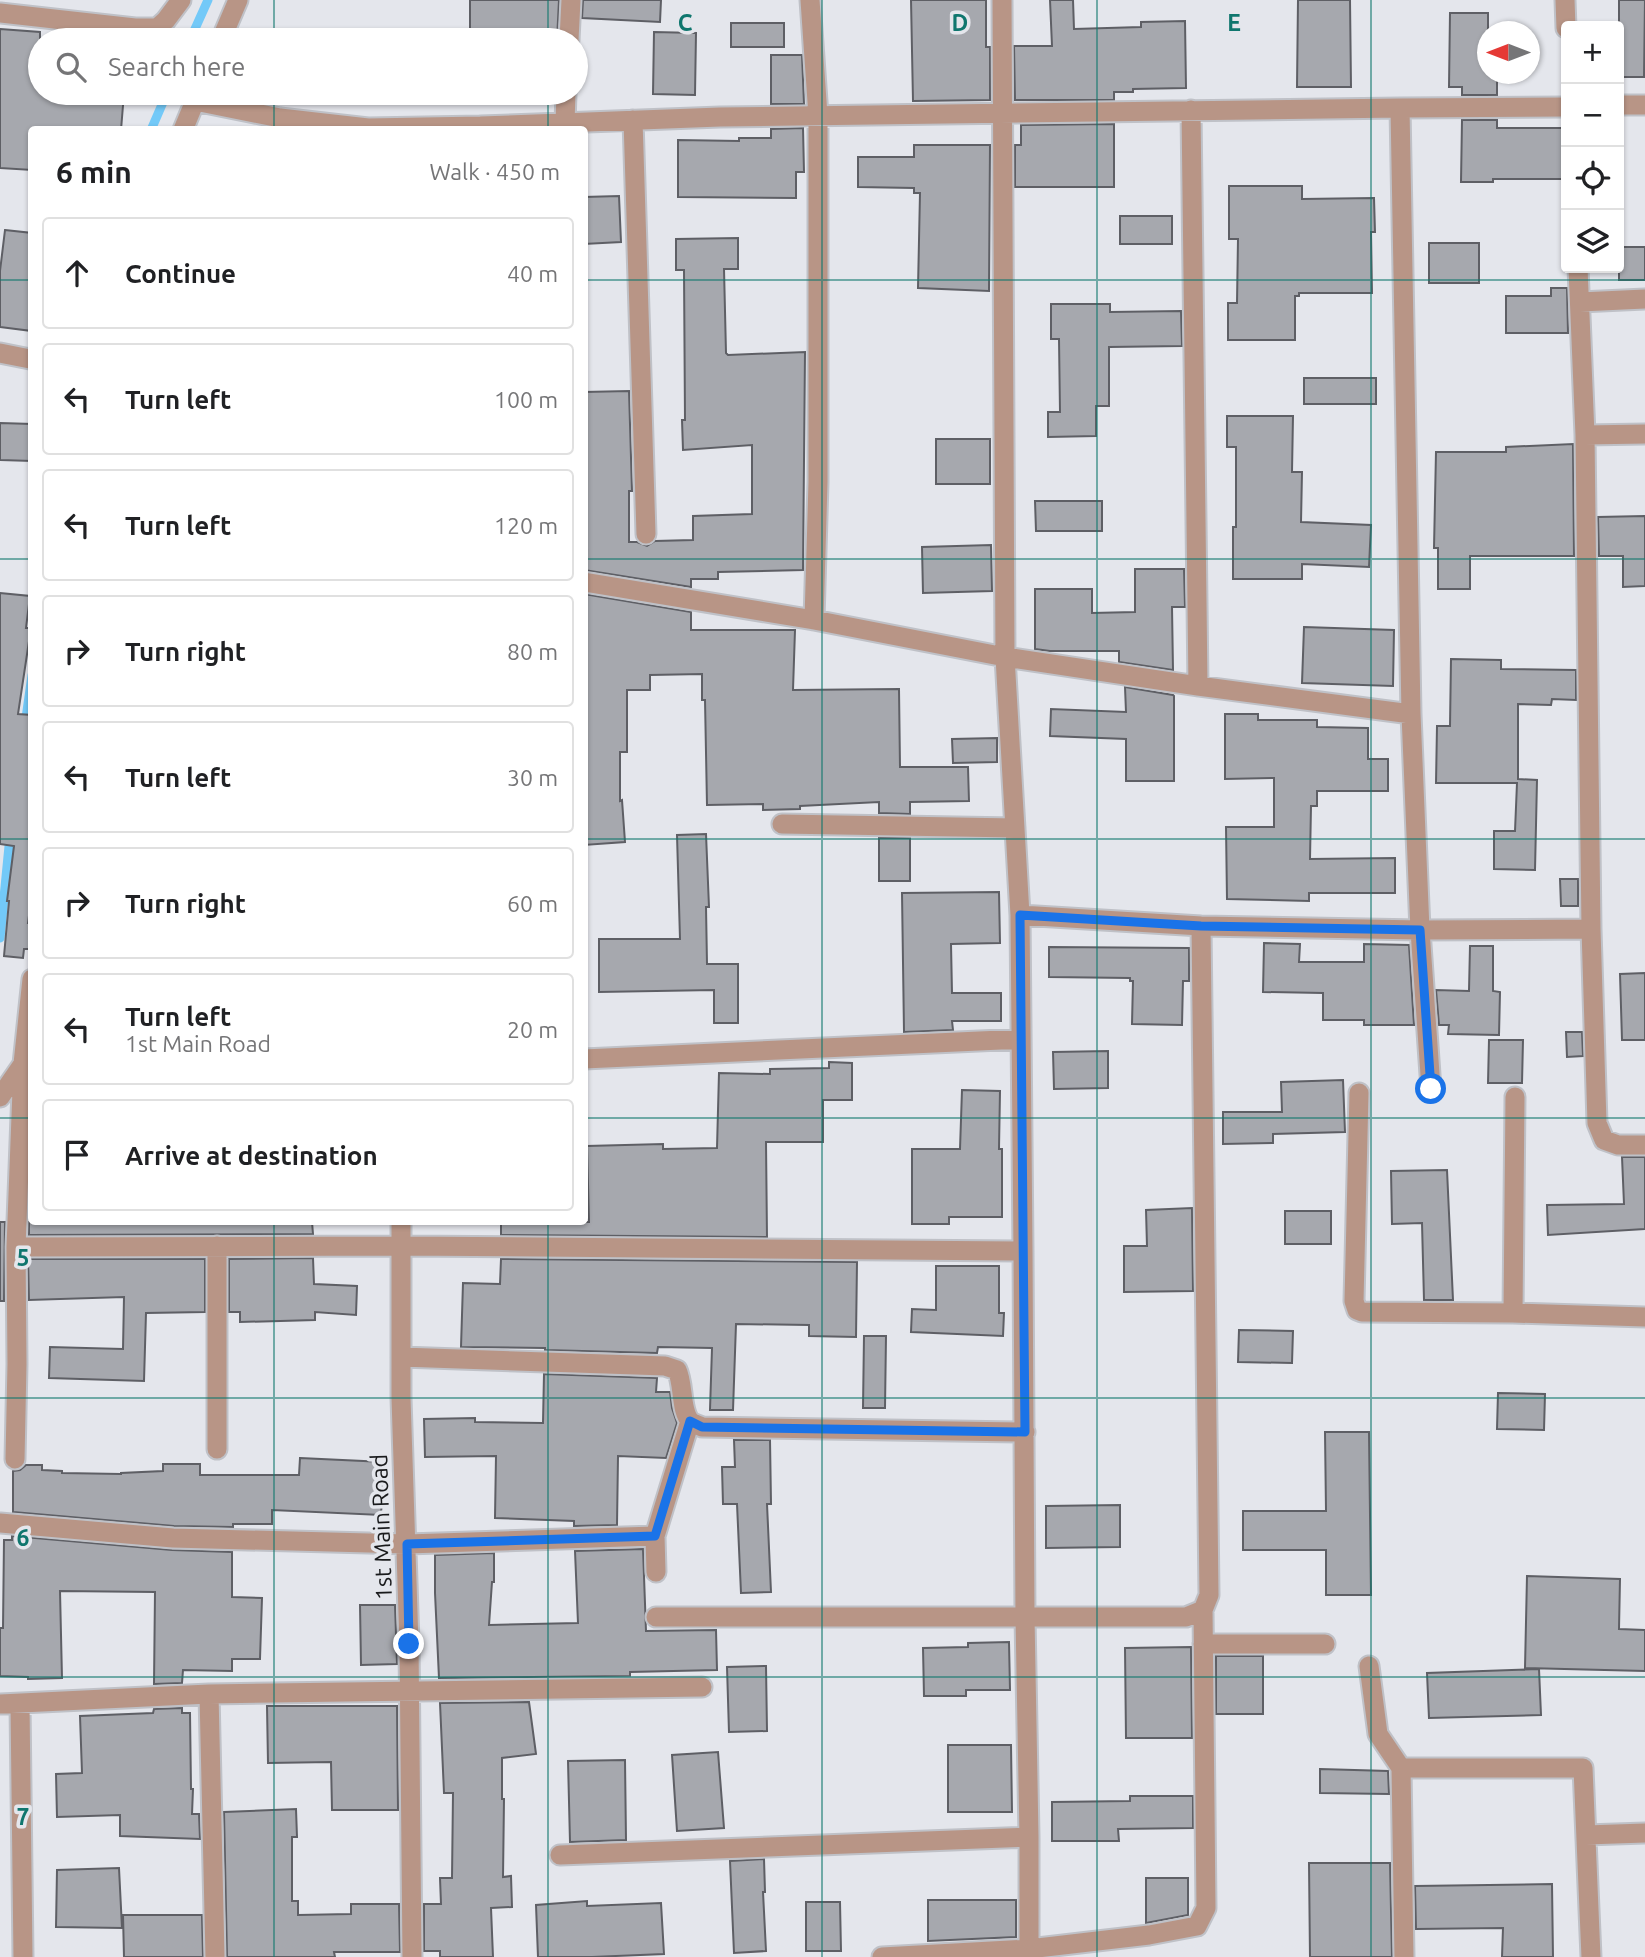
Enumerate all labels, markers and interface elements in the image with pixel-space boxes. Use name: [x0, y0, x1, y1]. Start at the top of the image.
text: C: [678, 10, 693, 35]
text: D: [952, 10, 968, 35]
text: E: [1227, 10, 1241, 35]
north arrow: [1477, 21, 1540, 84]
map controls: [1561, 21, 1624, 273]
button: +: [1561, 21, 1624, 84]
search box: [28, 28, 588, 105]
icon: search: [52, 48, 90, 86]
text: Search here: [108, 52, 245, 81]
button: −: [1561, 84, 1624, 147]
button: locate: [1561, 147, 1624, 210]
text: 6 min: [56, 155, 132, 189]
text: Walk · 450 m: [429, 159, 560, 184]
button: layers: [1561, 210, 1624, 273]
icon: ahead: [58, 254, 96, 292]
text: Continue: [125, 259, 236, 288]
text: 40 m: [507, 261, 558, 286]
icon: left: [58, 380, 96, 418]
text: Turn left: [125, 385, 231, 414]
text: 100 m: [494, 387, 558, 412]
icon: left: [58, 506, 96, 544]
text: Turn left: [125, 511, 231, 540]
text: 120 m: [494, 513, 558, 538]
icon: right: [58, 632, 96, 670]
text: Turn right: [125, 637, 246, 666]
text: 80 m: [507, 639, 558, 664]
icon: left: [58, 758, 96, 796]
text: Turn left: [125, 763, 231, 792]
text: 30 m: [507, 765, 558, 790]
icon: right: [58, 884, 96, 922]
text: Turn right: [125, 889, 246, 918]
text: 60 m: [507, 891, 558, 916]
text: Turn left: [125, 1002, 231, 1031]
icon: left: [58, 1010, 96, 1048]
text: 20 m: [507, 1017, 558, 1042]
text: 1st Main Road: [125, 1031, 271, 1056]
route start: [1415, 1073, 1446, 1104]
icon: arrive: [58, 1136, 96, 1174]
text: Arrive at destination: [125, 1141, 378, 1170]
text: 5: [17, 1245, 29, 1270]
street label: 1st Main Road: [366, 1454, 396, 1600]
text: 6: [17, 1525, 30, 1550]
route end: [393, 1628, 424, 1659]
text: 7: [17, 1804, 29, 1829]

